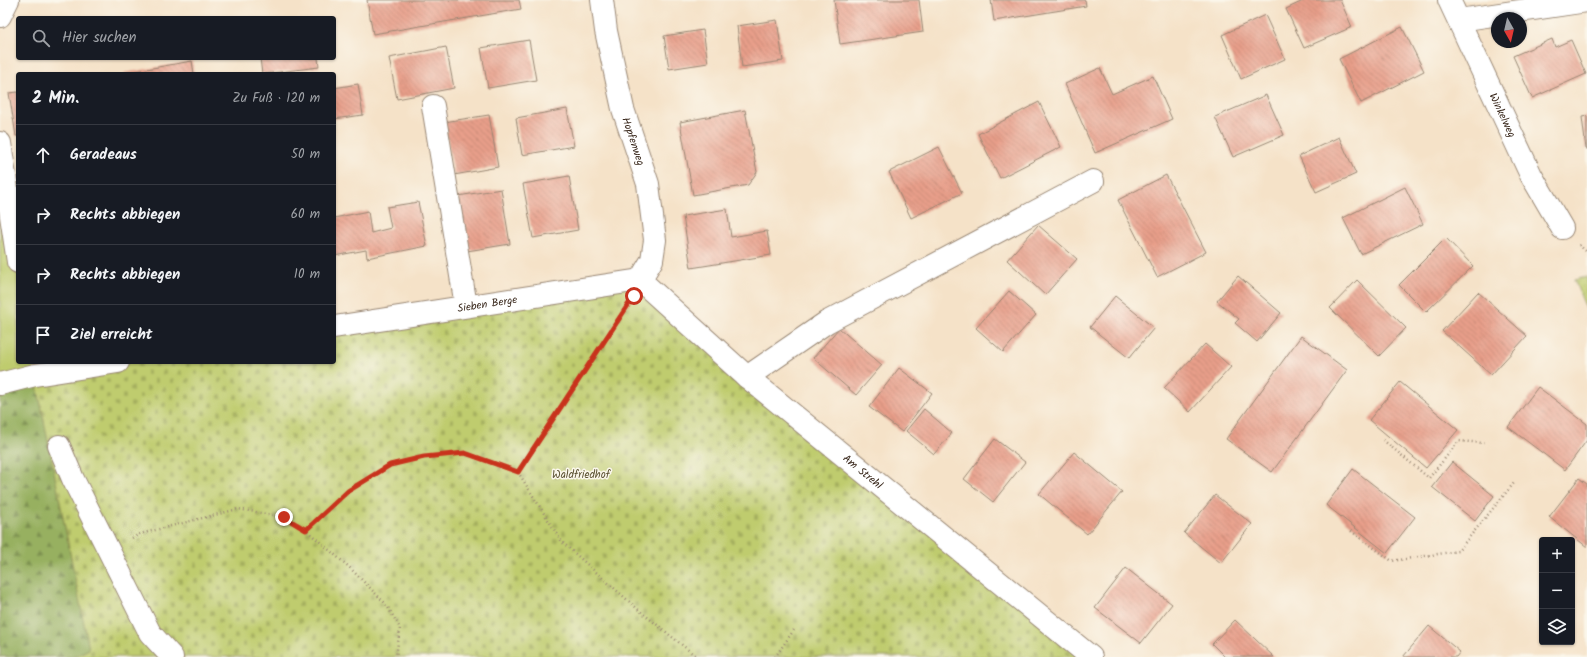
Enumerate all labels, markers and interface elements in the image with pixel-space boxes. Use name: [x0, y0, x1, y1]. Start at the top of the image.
north arrow: [1491, 12, 1527, 48]
search box: [16, 16, 336, 60]
text: Hier suchen: [62, 26, 136, 50]
icon: search: [30, 27, 52, 49]
text: 2 Min.: [32, 85, 79, 112]
text: Zu Fuß · 120 m: [233, 88, 320, 109]
street label: Winkelweg: [1484, 90, 1520, 141]
street label: Hopfenweg: [616, 115, 649, 168]
text: Geradeaus: [70, 143, 137, 167]
icon: ahead: [32, 144, 54, 166]
text: 50 m: [291, 144, 320, 165]
text: Rechts abbiegen: [70, 203, 180, 227]
icon: right: [32, 204, 54, 226]
text: 60 m: [291, 204, 320, 225]
text: Rechts abbiegen: [70, 263, 180, 287]
icon: right: [32, 264, 54, 286]
text: 10 m: [294, 264, 320, 285]
route start: [625, 287, 643, 305]
street label: Sieben Berge: [456, 291, 519, 318]
text: Ziel erreicht: [70, 323, 153, 347]
icon: arrive: [32, 324, 54, 346]
street label: Am Strehl: [838, 450, 887, 494]
park label: Waldfriedhof: [552, 466, 612, 484]
route end: [275, 508, 293, 526]
map controls: [1539, 537, 1575, 645]
button: +: [1539, 537, 1575, 573]
button: −: [1539, 573, 1575, 609]
button: layers: [1539, 609, 1575, 645]

